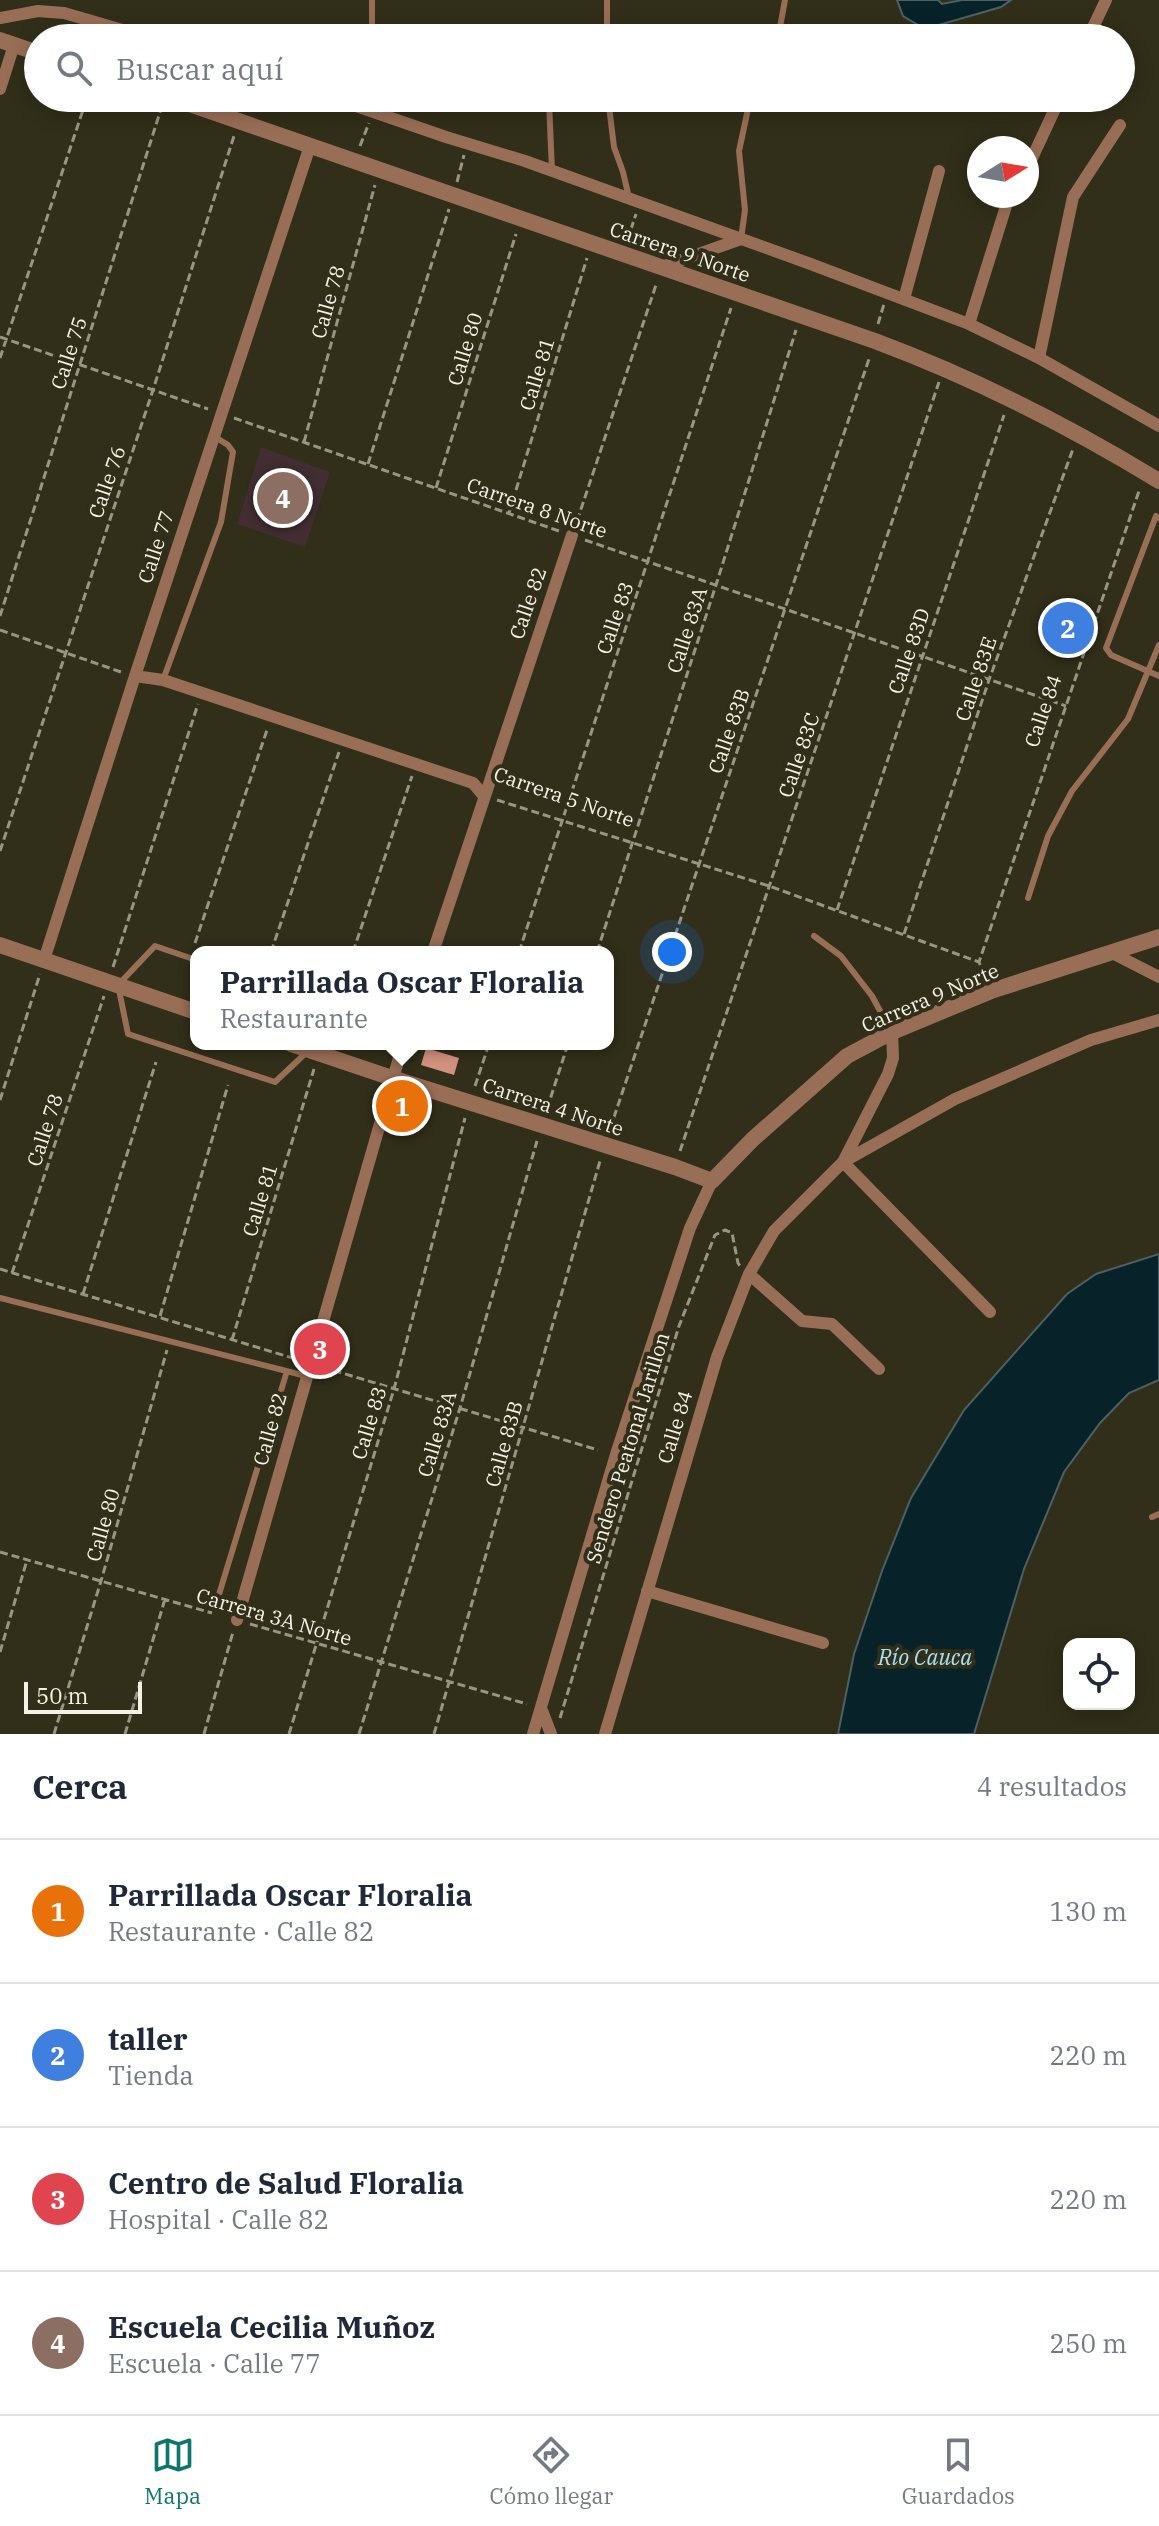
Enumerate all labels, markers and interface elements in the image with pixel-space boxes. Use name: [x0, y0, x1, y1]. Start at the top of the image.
search box: [24, 24, 1135, 112]
icon: search: [52, 46, 96, 90]
text: Buscar aquí: [116, 49, 283, 88]
north arrow: [967, 136, 1039, 208]
street label: Carrera 9 Norte: [606, 215, 754, 288]
street label: Calle 78: [304, 262, 351, 342]
street label: Calle 80: [441, 309, 488, 389]
street label: Calle 75: [44, 313, 93, 393]
street label: Calle 81: [513, 334, 560, 414]
street label: Calle 76: [82, 442, 132, 522]
pin: 4: [257, 468, 309, 528]
street label: Carrera 8 Norte: [463, 471, 611, 544]
street label: Calle 77: [131, 507, 180, 587]
street label: Calle 82: [503, 563, 553, 643]
street label: Calle 83: [590, 578, 640, 658]
street label: Calle 83A: [660, 583, 713, 676]
pin: 2: [1042, 598, 1094, 658]
street label: Calle 83D: [881, 604, 936, 697]
street label: Calle 83E: [948, 633, 1003, 725]
street label: Calle 84: [1018, 671, 1068, 751]
street label: Calle 83B: [701, 685, 756, 777]
street label: Calle 83C: [771, 709, 826, 801]
street label: Carrera 5 Norte: [490, 760, 638, 833]
your location: [652, 932, 692, 972]
popup: [190, 946, 614, 1050]
street label: Carrera 9 Norte: [857, 956, 1003, 1039]
text: Parrillada Oscar Floralia: [220, 962, 584, 1001]
text: Restaurante: [220, 1001, 368, 1035]
street label: Carrera 4 Norte: [479, 1071, 627, 1142]
pin: 1: [376, 1076, 428, 1136]
street label: Calle 78: [20, 1090, 69, 1170]
street label: Calle 81: [236, 1160, 283, 1240]
pin: 3: [294, 1319, 346, 1379]
street label: Sendero Peatonal Jarillon: [579, 1329, 676, 1567]
street label: Calle 83: [345, 1383, 392, 1463]
street label: Calle 83A: [411, 1387, 462, 1480]
street label: Calle 84: [651, 1387, 698, 1467]
street label: Calle 82: [246, 1389, 293, 1469]
street label: Calle 83B: [478, 1398, 529, 1490]
street label: Calle 80: [79, 1485, 126, 1565]
street label: Carrera 3A Norte: [193, 1581, 355, 1652]
map controls: [1063, 1638, 1135, 1710]
button: locate: [1063, 1638, 1135, 1710]
water label: Río Cauca: [877, 1642, 972, 1671]
scale bar: [24, 1678, 142, 1714]
text: 50 m: [36, 1681, 88, 1710]
text: Cerca: [32, 1764, 128, 1808]
text: 4 resultados: [977, 1769, 1127, 1803]
text: Parrillada Oscar Floralia: [108, 1875, 473, 1914]
text: 1: [50, 1894, 66, 1928]
text: 130 m: [1049, 1894, 1127, 1928]
text: Restaurante · Calle 82: [108, 1914, 374, 1948]
text: taller: [108, 2019, 188, 2058]
text: 2: [50, 2038, 66, 2072]
text: 220 m: [1049, 2038, 1127, 2072]
text: Tienda: [108, 2058, 194, 2092]
text: Centro de Salud Floralia: [108, 2163, 464, 2202]
text: 3: [50, 2182, 66, 2216]
text: 220 m: [1049, 2182, 1127, 2216]
text: Hospital · Calle 82: [108, 2202, 329, 2236]
text: Escuela Cecilia Muñoz: [108, 2307, 435, 2346]
text: 4: [50, 2326, 66, 2360]
text: 250 m: [1049, 2326, 1127, 2360]
text: Escuela · Calle 77: [108, 2346, 321, 2380]
tab: Mapa: [144, 2433, 201, 2510]
tab: Cómo llegar: [490, 2433, 613, 2510]
tab: Guardados: [902, 2433, 1015, 2510]

